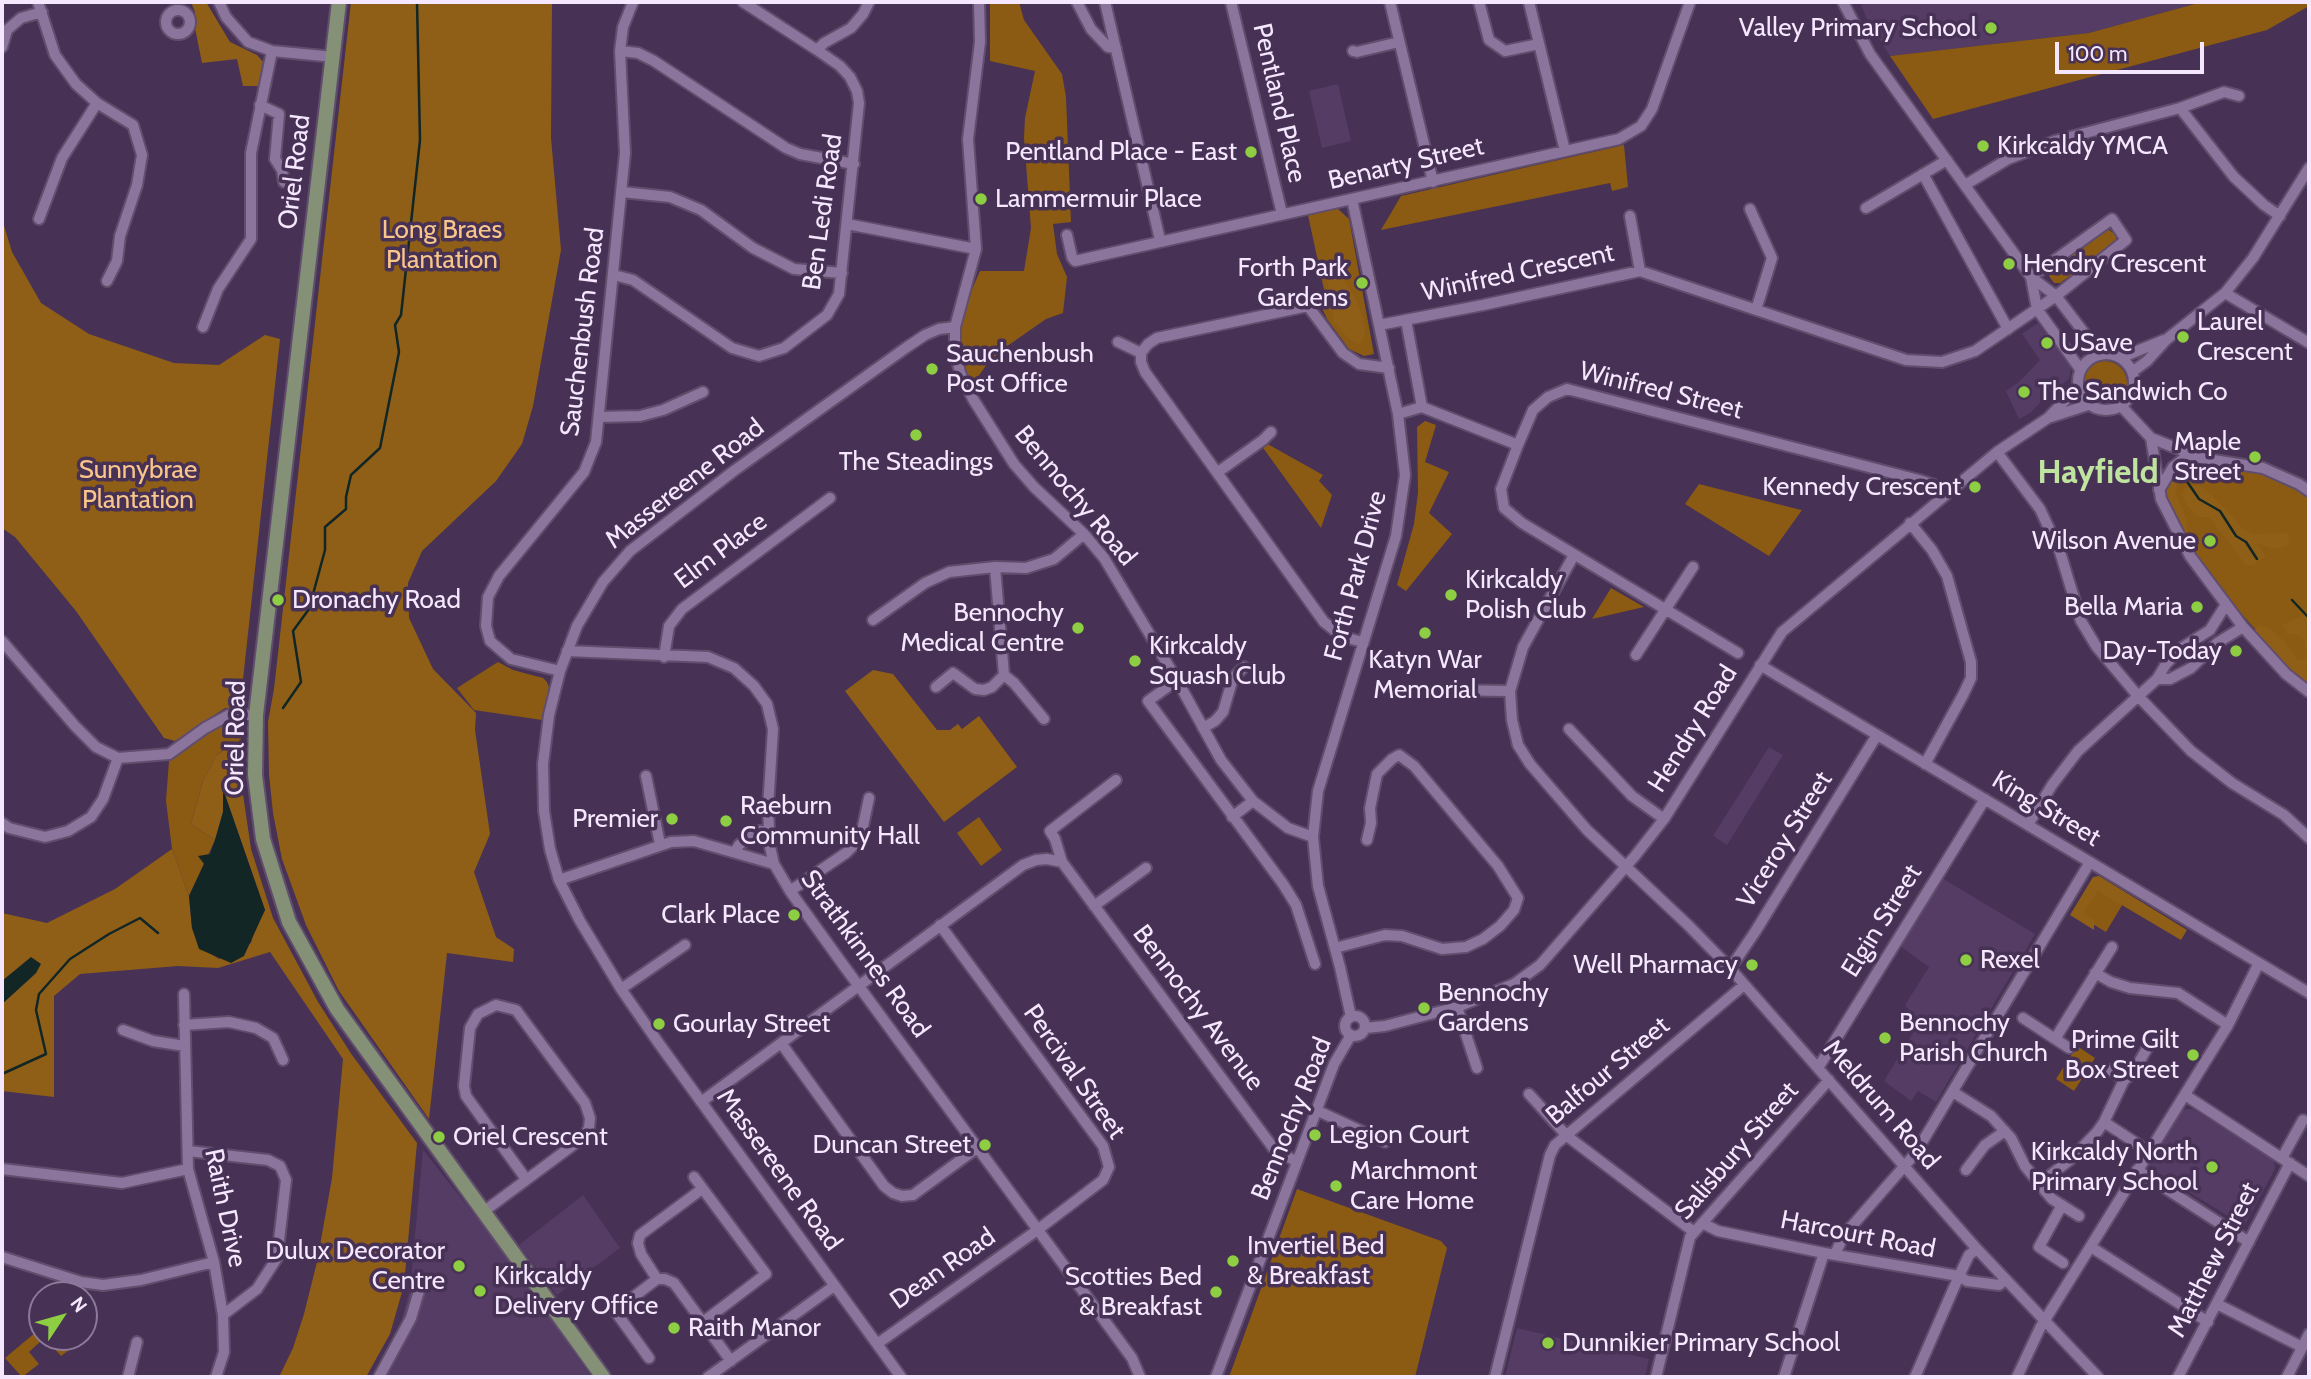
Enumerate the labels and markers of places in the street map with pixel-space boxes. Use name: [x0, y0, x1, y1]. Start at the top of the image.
place label: Valley Primary School: [1739, 12, 1977, 44]
marker: Valley Primary School: [1983, 20, 1999, 36]
place label: Kirkcaldy YMCA: [1997, 130, 2168, 162]
place label: Pentland Place - East: [1005, 136, 1237, 168]
marker: Kirkcaldy YMCA: [1975, 138, 1991, 154]
marker: Pentland Place - East: [1243, 144, 1259, 160]
place label: Lammermuir Place: [995, 183, 1202, 215]
marker: Lammermuir Place: [973, 191, 989, 207]
place label: Hendry Crescent: [2023, 248, 2206, 280]
place label: Forth Park Gardens: [1237, 252, 1348, 314]
marker: Hendry Crescent: [2001, 256, 2017, 272]
marker: Forth Park Gardens: [1354, 275, 1370, 291]
place label: Laurel Crescent: [2197, 306, 2293, 368]
place label: USave: [2061, 327, 2133, 359]
marker: Laurel Crescent: [2175, 329, 2191, 345]
marker: USave: [2039, 335, 2055, 351]
place label: Sauchenbush Post Office: [946, 338, 1094, 400]
marker: Sauchenbush Post Office: [924, 361, 940, 377]
place label: The Sandwich Co: [2038, 376, 2228, 408]
marker: The Sandwich Co: [2016, 384, 2032, 400]
place label: Maple Street: [2174, 426, 2241, 488]
marker: The Steadings: [908, 427, 924, 443]
place label: The Steadings: [839, 446, 993, 478]
marker: Maple Street: [2247, 449, 2263, 465]
place label: Kennedy Crescent: [1762, 471, 1961, 503]
marker: Kennedy Crescent: [1967, 479, 1983, 495]
place label: Wilson Avenue: [2032, 525, 2196, 557]
marker: Wilson Avenue: [2202, 533, 2218, 549]
place label: Kirkcaldy Polish Club: [1465, 564, 1586, 626]
place label: Dronachy Road: [292, 584, 461, 616]
marker: Kirkcaldy Polish Club: [1443, 587, 1459, 603]
place label: Bella Maria: [2064, 591, 2183, 623]
marker: Dronachy Road: [270, 592, 286, 608]
place label: Bennochy Medical Centre: [900, 597, 1064, 658]
marker: Bella Maria: [2189, 599, 2205, 615]
marker: Bennochy Medical Centre: [1070, 620, 1086, 636]
marker: Katyn War Memorial: [1417, 625, 1433, 641]
place label: Kirkcaldy Squash Club: [1149, 630, 1286, 692]
place label: Day-Today: [2103, 635, 2222, 667]
marker: Day-Today: [2228, 643, 2244, 659]
place label: Katyn War Memorial: [1368, 644, 1482, 706]
marker: Kirkcaldy Squash Club: [1127, 653, 1143, 669]
place label: Raeburn Community Hall: [740, 790, 920, 852]
place label: Premier: [572, 803, 658, 835]
marker: Premier: [664, 811, 680, 827]
marker: Raeburn Community Hall: [718, 813, 734, 829]
place label: Clark Place: [661, 899, 780, 931]
marker: Clark Place: [786, 907, 802, 923]
place label: Rexel: [1980, 944, 2040, 976]
place label: Well Pharmacy: [1573, 949, 1738, 981]
marker: Rexel: [1958, 952, 1974, 968]
marker: Well Pharmacy: [1744, 957, 1760, 973]
place label: Bennochy Gardens: [1438, 977, 1549, 1038]
marker: Bennochy Gardens: [1416, 1000, 1432, 1016]
place label: Bennochy Parish Church: [1899, 1007, 2048, 1068]
place label: Gourlay Street: [673, 1008, 830, 1040]
marker: Gourlay Street: [651, 1016, 667, 1032]
place label: Prime Gilt Box Street: [2065, 1024, 2179, 1086]
marker: Bennochy Parish Church: [1877, 1030, 1893, 1046]
marker: Prime Gilt Box Street: [2185, 1047, 2201, 1063]
place label: Legion Court: [1329, 1119, 1469, 1151]
place label: Oriel Crescent: [453, 1121, 608, 1153]
marker: Legion Court: [1307, 1127, 1323, 1143]
marker: Oriel Crescent: [431, 1129, 447, 1145]
place label: Duncan Street: [813, 1129, 971, 1161]
place label: Kirkcaldy North Primary School: [2031, 1136, 2198, 1198]
marker: Duncan Street: [977, 1137, 993, 1153]
place label: Marchmont Care Home: [1350, 1155, 1477, 1216]
marker: Kirkcaldy North Primary School: [2204, 1159, 2220, 1175]
marker: Marchmont Care Home: [1328, 1178, 1344, 1194]
place label: Invertiel Bed & Breakfast: [1247, 1230, 1385, 1292]
place label: Dulux Decorator Centre: [265, 1235, 445, 1296]
marker: Invertiel Bed & Breakfast: [1225, 1253, 1241, 1269]
marker: Dulux Decorator Centre: [451, 1258, 467, 1274]
place label: Kirkcaldy Delivery Office: [494, 1260, 658, 1322]
place label: Scotties Bed & Breakfast: [1065, 1261, 1202, 1322]
marker: Kirkcaldy Delivery Office: [472, 1283, 488, 1299]
marker: Scotties Bed & Breakfast: [1208, 1284, 1224, 1300]
place label: Raith Manor: [688, 1312, 821, 1344]
marker: Raith Manor: [666, 1320, 682, 1336]
place label: Dunnikier Primary School: [1562, 1327, 1840, 1359]
marker: Dunnikier Primary School: [1540, 1335, 1556, 1351]

